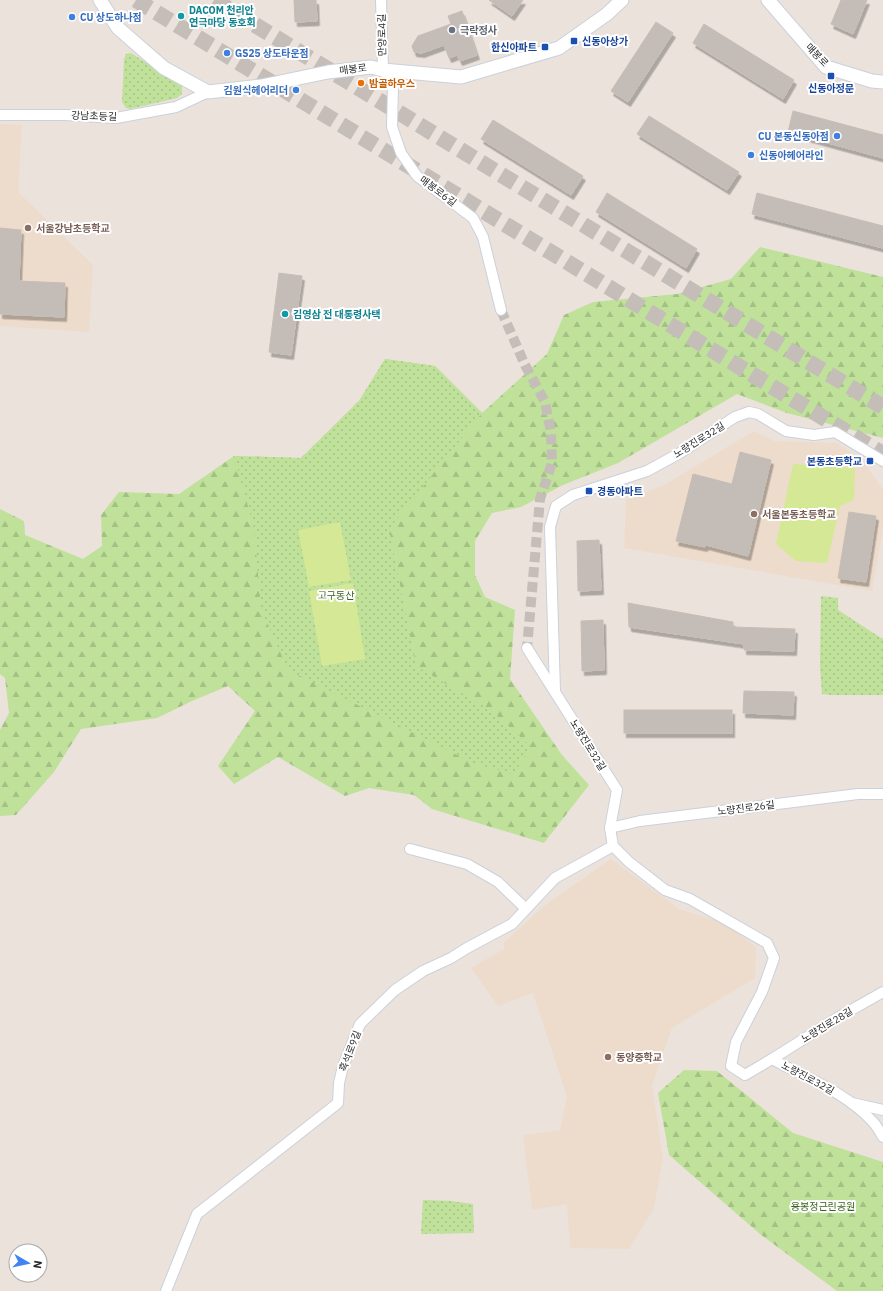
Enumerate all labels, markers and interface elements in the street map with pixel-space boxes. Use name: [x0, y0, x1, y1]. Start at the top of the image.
place label: DACOM 천리안 연극마당 동호회: [189, 4, 256, 29]
place label: CU 상도하나점: [80, 11, 142, 24]
marker: DACOM 천리안 연극마당 동호회: [176, 11, 186, 21]
marker: CU 상도하나점: [67, 12, 77, 22]
street label: 만양로4길: [375, 13, 389, 57]
place label: 극락정사: [460, 24, 498, 37]
marker: 극락정사: [447, 25, 457, 35]
place label: 신동아상가: [582, 35, 629, 48]
marker: 신동아상가: [569, 36, 579, 46]
place label: 한신아파트: [491, 41, 537, 54]
street label: 매봉로: [803, 41, 831, 69]
marker: 한신아파트: [540, 42, 550, 52]
place label: GS25 상도타운점: [235, 47, 309, 60]
marker: GS25 상도타운점: [222, 48, 232, 58]
street label: 매봉로: [339, 61, 367, 77]
marker: 신동아정문: [826, 71, 836, 81]
place label: 밤골하우스: [369, 77, 415, 90]
marker: 밤골하우스: [356, 78, 366, 88]
place label: 신동아정문: [808, 82, 854, 95]
place label: 김원식헤어리더: [224, 84, 288, 97]
marker: 김원식헤어리더: [291, 85, 301, 95]
street label: 강남초등길: [71, 109, 117, 123]
place label: CU 본동신동아점: [758, 130, 829, 143]
marker: CU 본동신동아점: [832, 131, 842, 141]
place label: 신동아헤어라인: [759, 149, 823, 162]
marker: 신동아헤어라인: [746, 150, 756, 160]
street label: 매봉로6길: [417, 173, 459, 209]
place label: 서울강남초등학교: [36, 222, 110, 235]
marker: 서울강남초등학교: [23, 223, 33, 233]
place label: 김영삼 전 대통령사택: [293, 308, 381, 321]
marker: 김영삼 전 대통령사택: [280, 309, 290, 319]
street label: 노량진로32길: [671, 419, 727, 461]
place label: 본동초등학교: [807, 455, 862, 468]
marker: 본동초등학교: [865, 456, 875, 466]
place label: 경동아파트: [597, 485, 643, 498]
marker: 경동아파트: [584, 486, 594, 496]
place label: 서울본동초등학교: [762, 508, 836, 521]
marker: 서울본동초등학교: [749, 509, 759, 519]
park label: 고구동산: [318, 589, 354, 602]
street label: 노량진로32길: [567, 717, 609, 773]
street label: 노량진로26길: [716, 798, 776, 818]
street label: 노량진로28길: [799, 1004, 855, 1046]
street label: 흑석로9길: [336, 1029, 364, 1073]
place label: 동양중학교: [616, 1051, 662, 1064]
marker: 동양중학교: [603, 1052, 613, 1062]
street label: 노량진로32길: [779, 1059, 837, 1097]
park label: 용봉정근린공원: [791, 1200, 855, 1213]
north arrow: [8, 1243, 48, 1283]
text: N: [30, 1260, 45, 1270]

